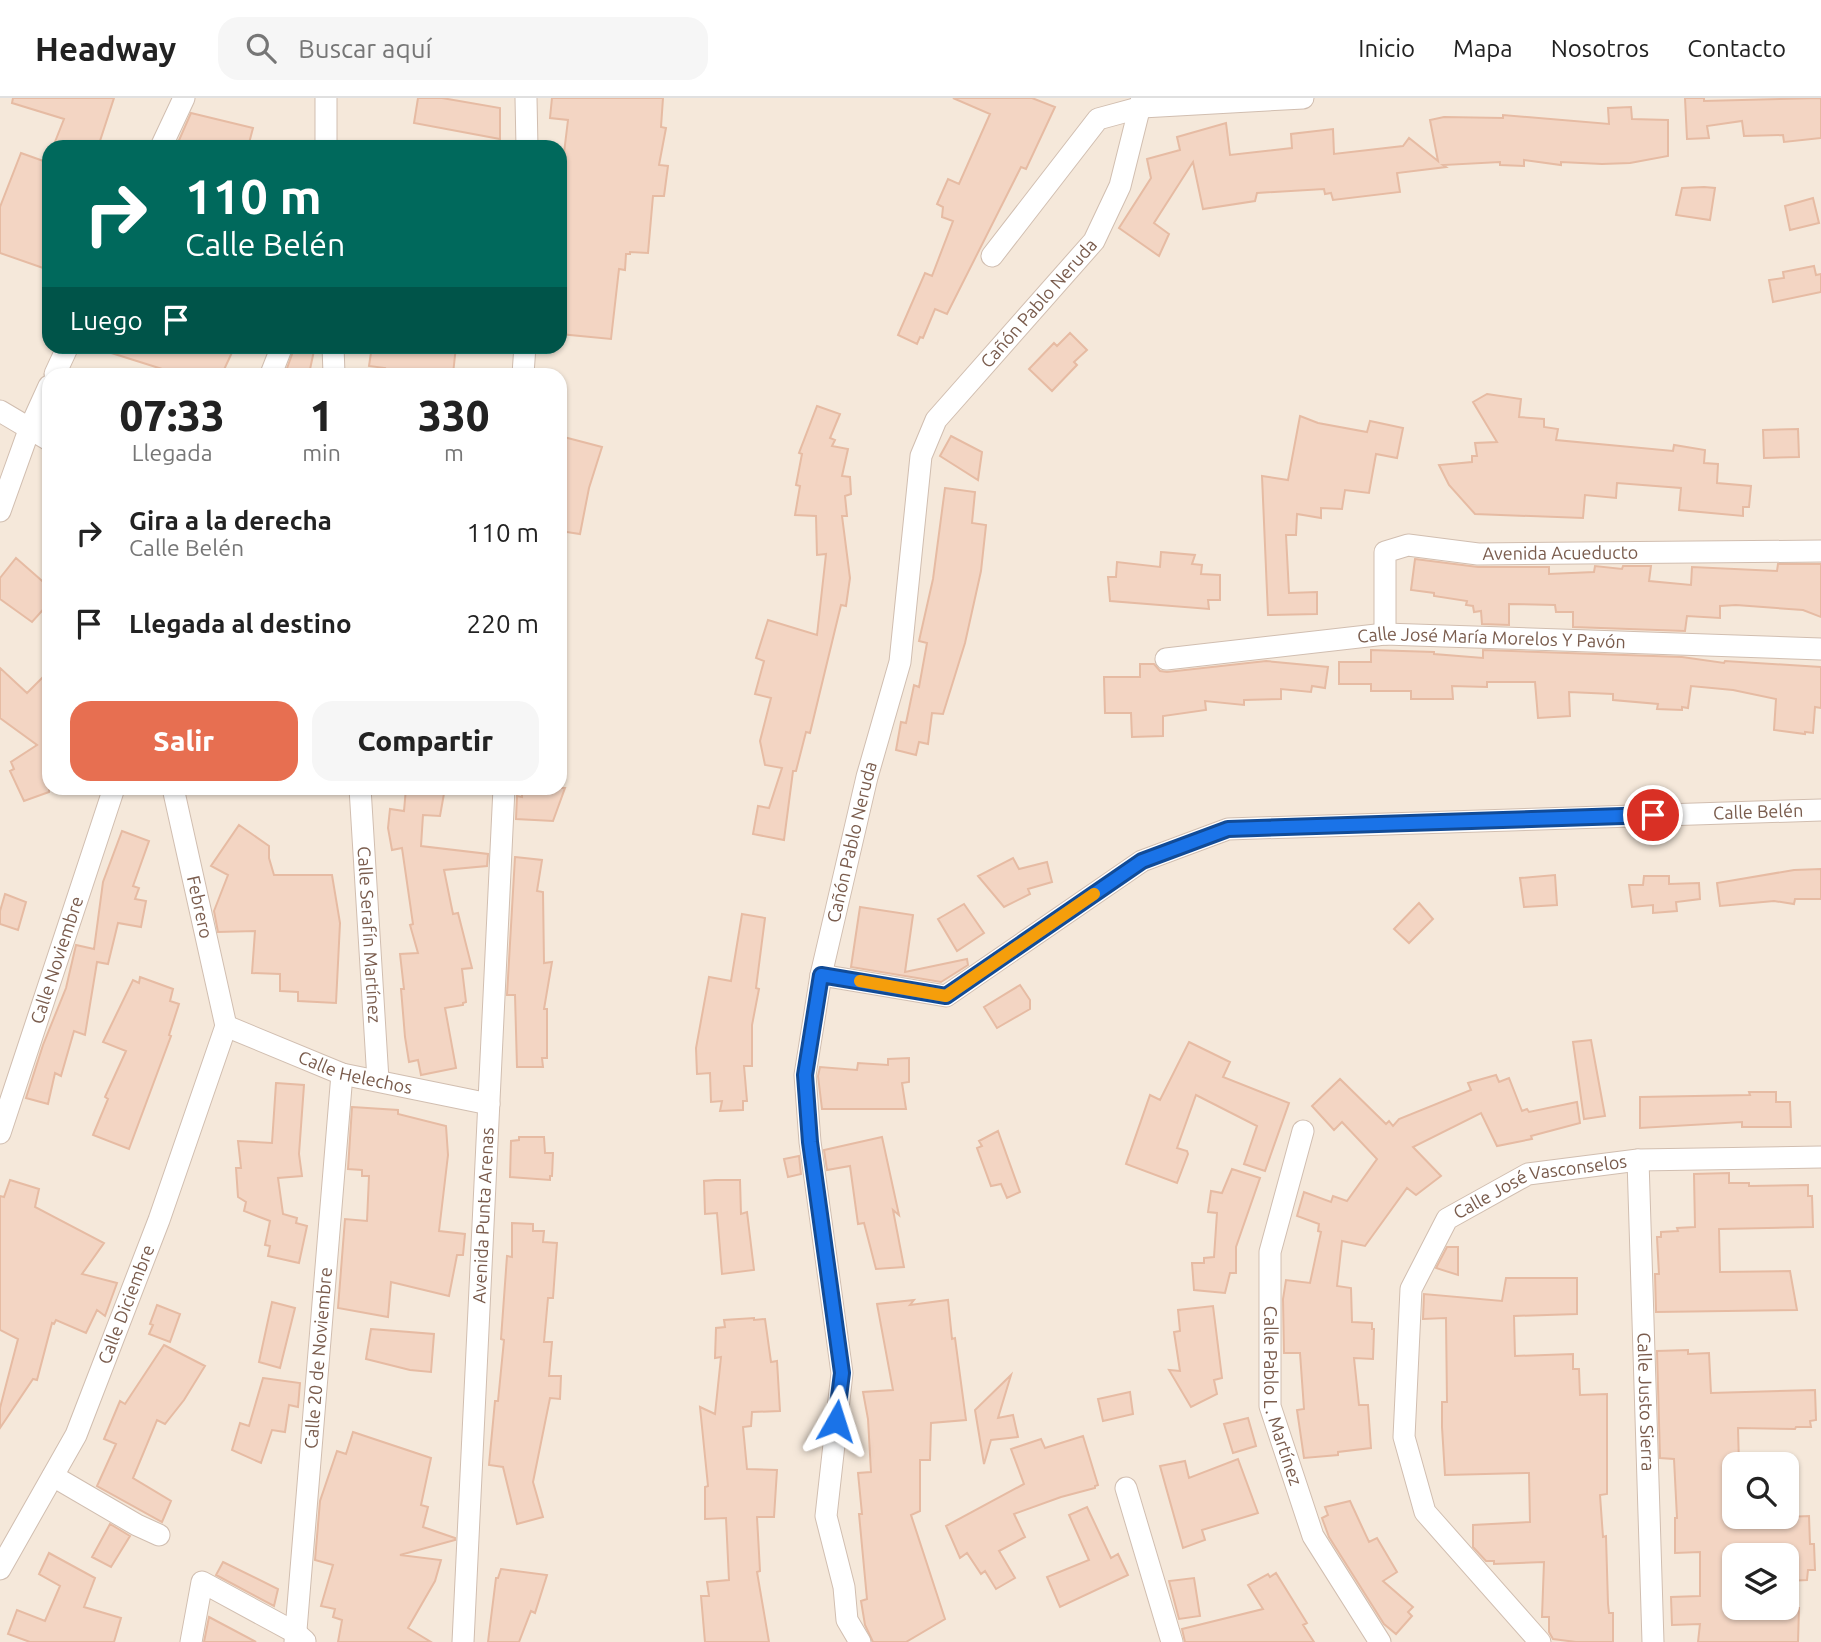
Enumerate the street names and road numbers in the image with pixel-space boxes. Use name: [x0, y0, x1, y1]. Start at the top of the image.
street label: Cañón Pablo Neruda: [976, 234, 1100, 371]
street label: Avenida Acueducto: [1482, 542, 1638, 563]
street label: Calle José María Morelos Y Pavón: [1356, 623, 1626, 651]
street label: Cañón Pablo Neruda: [823, 759, 880, 924]
street label: Calle Belén: [1713, 800, 1804, 822]
street label: Calle Serafín Martínez: [355, 846, 385, 1024]
street label: Febrero: [184, 873, 217, 940]
street label: Calle Noviembre: [26, 894, 87, 1026]
street label: Calle Helechos: [296, 1046, 414, 1097]
street label: Avenida Punta Arenas: [468, 1127, 497, 1304]
street label: Calle José Vasconselos: [1450, 1150, 1628, 1222]
street label: Calle Diciembre: [93, 1242, 158, 1367]
street label: Calle 20 de Noviembre: [300, 1266, 335, 1449]
street label: Calle Pablo L. Martínez: [1261, 1306, 1307, 1488]
street label: Calle Justo Sierra: [1634, 1332, 1659, 1472]

